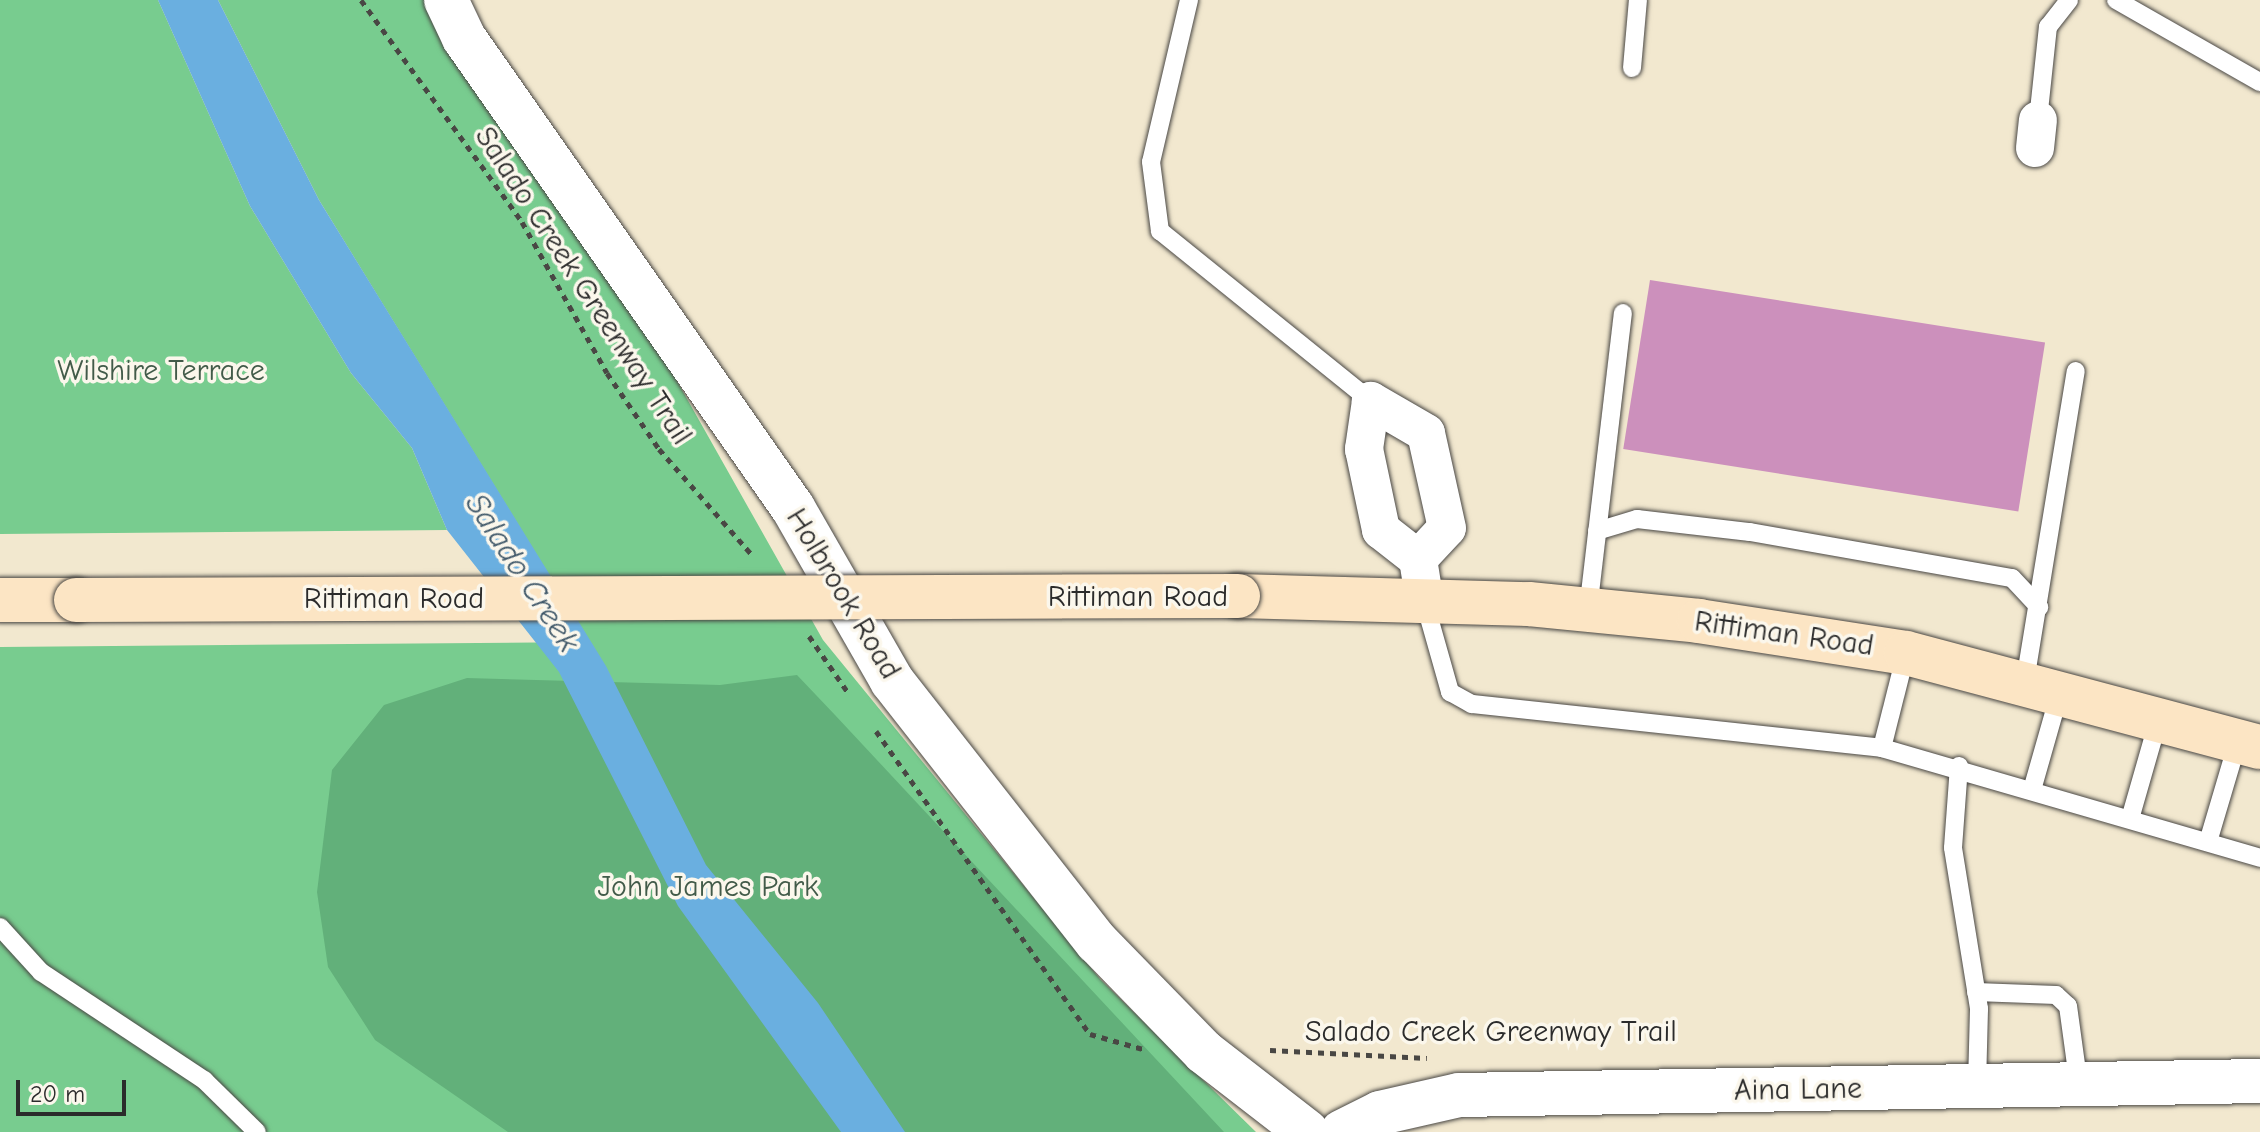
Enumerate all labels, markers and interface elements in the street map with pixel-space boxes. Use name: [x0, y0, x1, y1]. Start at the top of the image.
street label: Salado Creek Greenway Trail: [467, 120, 699, 452]
park label: Wilshire Terrace: [57, 353, 265, 389]
water label: Salado Creek: [457, 487, 587, 659]
street label: Holbrook Road: [778, 502, 908, 686]
street label: Rittiman Road: [1048, 579, 1228, 615]
street label: Rittiman Road: [304, 581, 484, 617]
street label: Rittiman Road: [1692, 604, 1876, 664]
park label: John James Park: [597, 869, 819, 905]
street label: Salado Creek Greenway Trail: [1305, 1014, 1677, 1050]
scale bar: [20, 1064, 130, 1114]
street label: Aina Lane: [1734, 1071, 1862, 1109]
text: 20 m: [30, 1080, 85, 1108]

